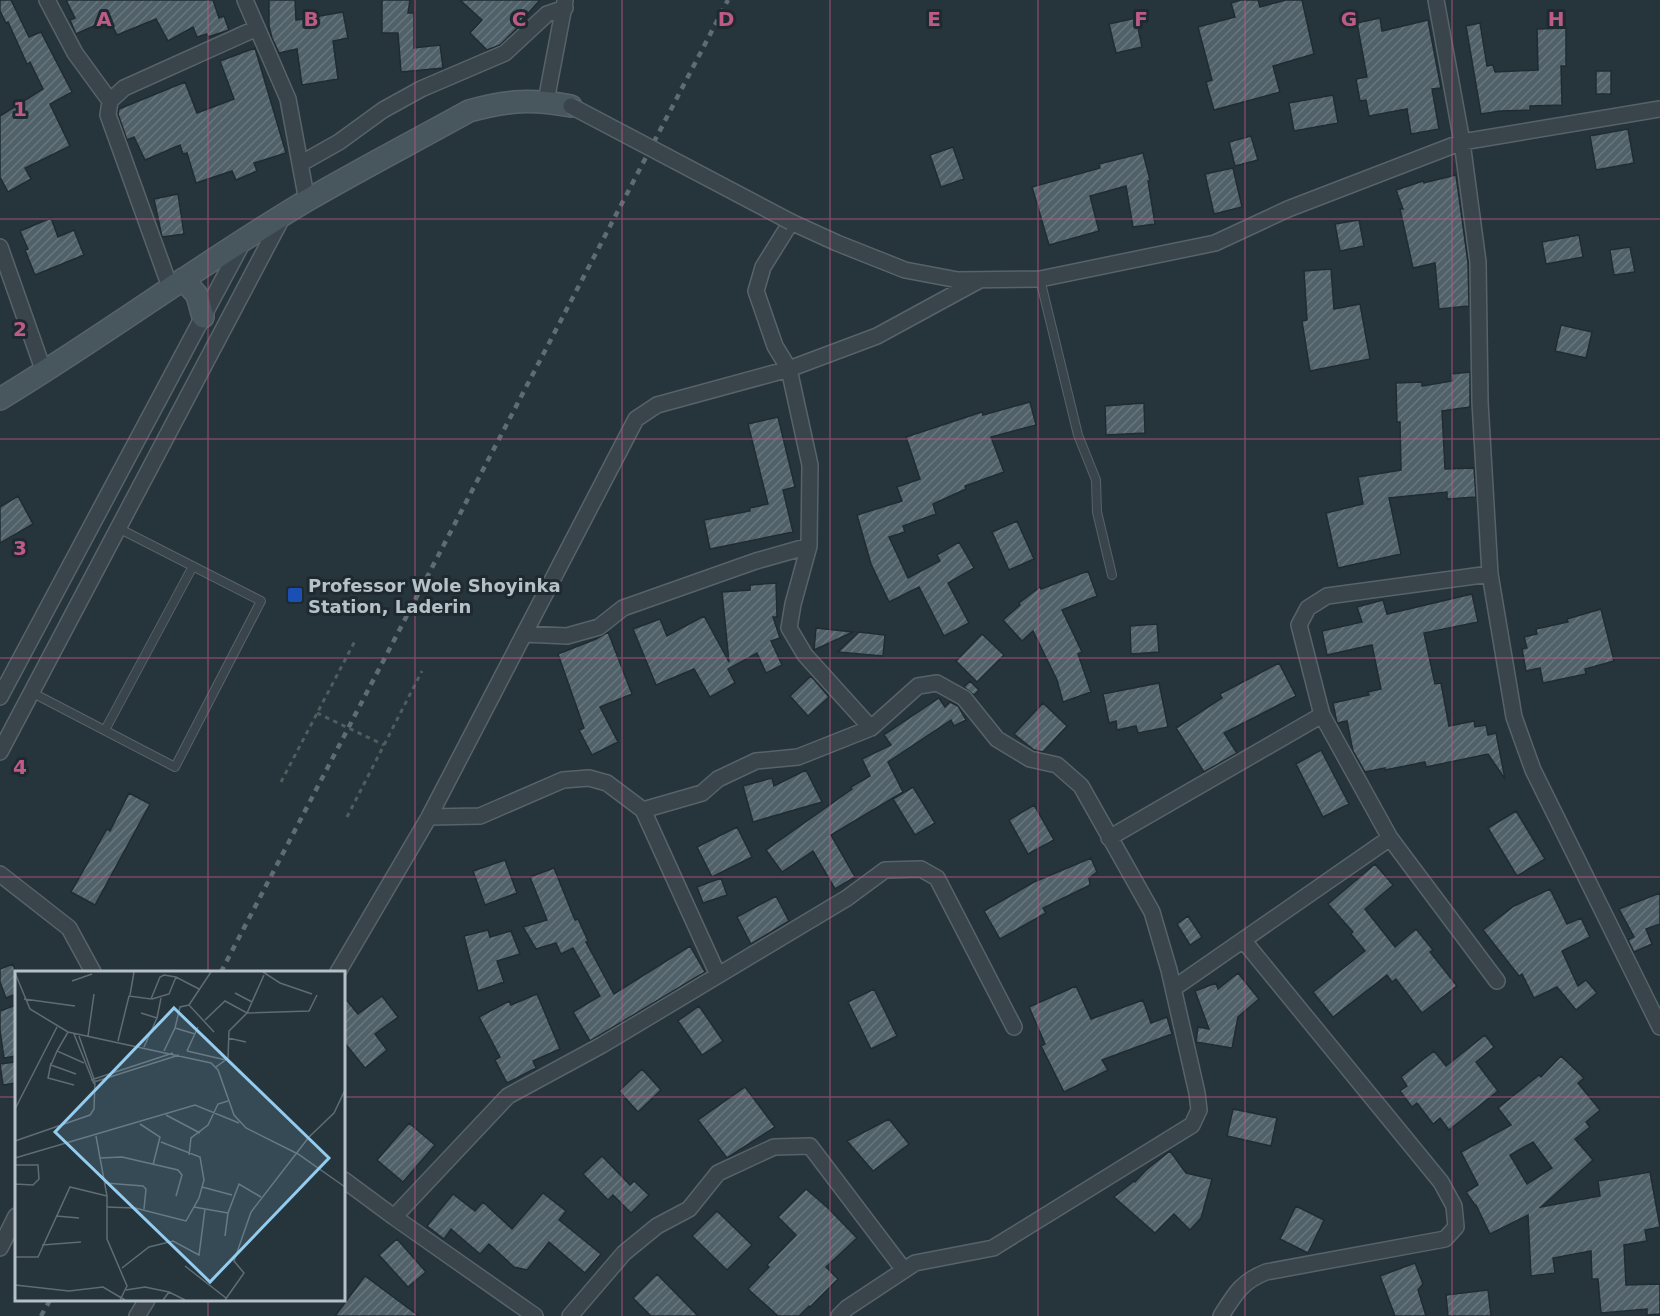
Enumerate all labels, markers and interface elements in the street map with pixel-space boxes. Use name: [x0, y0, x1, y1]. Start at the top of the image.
text: A: [96, 7, 112, 31]
text: B: [303, 7, 319, 31]
text: C: [512, 7, 526, 31]
text: D: [718, 7, 734, 31]
text: E: [927, 7, 941, 31]
text: F: [1134, 7, 1148, 31]
text: G: [1341, 7, 1357, 31]
text: H: [1548, 7, 1564, 31]
text: 1: [13, 97, 27, 121]
text: 2: [13, 317, 27, 341]
text: 3: [13, 536, 27, 560]
place label: Professor Wole Shoyinka Station, Laderin: [308, 575, 561, 617]
marker: Professor Wole Shoyinka Station, Laderin: [286, 586, 304, 604]
text: 4: [13, 755, 27, 779]
inset map: [15, 971, 345, 1301]

